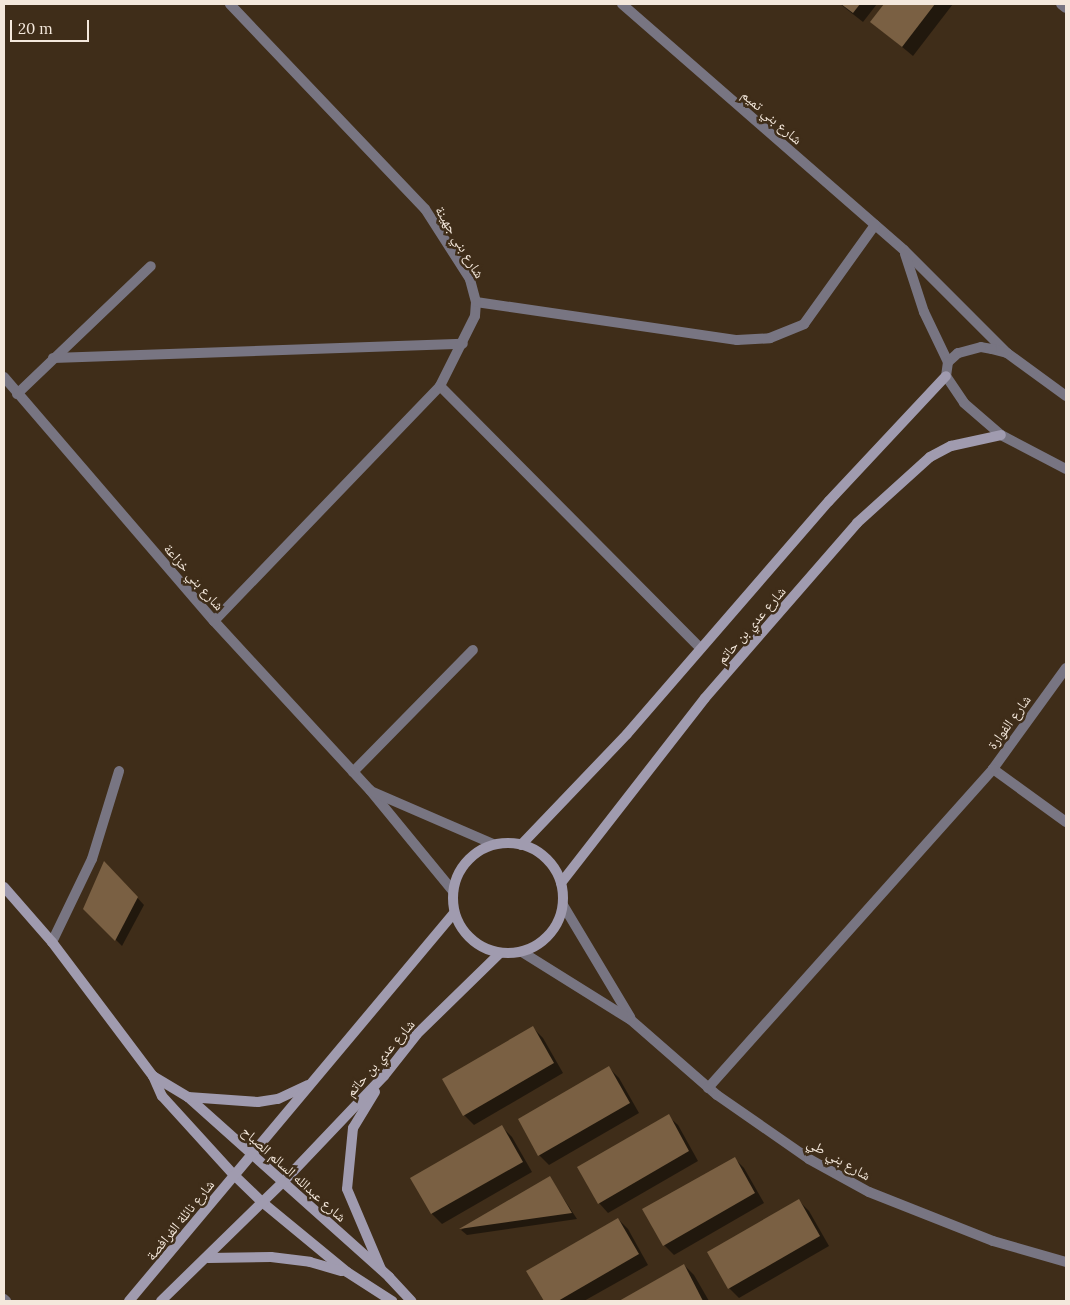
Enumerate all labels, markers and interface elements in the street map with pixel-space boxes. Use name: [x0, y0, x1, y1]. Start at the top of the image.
scale bar: [12, 10, 91, 42]
text: 20 m: [18, 19, 53, 38]
street label: شارع بني تميم: [738, 86, 806, 148]
street label: شارع بني جهينة: [432, 203, 488, 281]
street label: شارع بني خزاعة: [160, 540, 228, 614]
street label: شارع عدي بن حاتم: [713, 583, 789, 667]
street label: شارع الفوارة: [984, 692, 1034, 752]
street label: شارع عدي بن حاتم: [342, 1016, 418, 1100]
street label: شارع عبدالله السالم الصباح: [238, 1123, 350, 1225]
street label: شارع بني طي: [804, 1134, 874, 1184]
street label: شارع نائلة الفرافصة: [142, 1176, 218, 1264]

